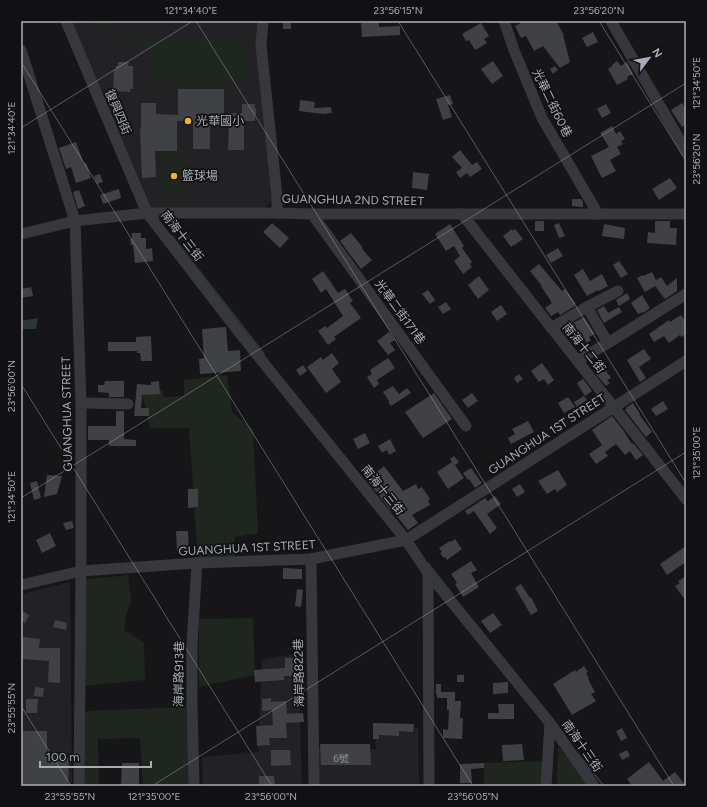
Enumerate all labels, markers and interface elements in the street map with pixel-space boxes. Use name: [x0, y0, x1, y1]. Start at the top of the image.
text: 121°34'40"E: [165, 4, 218, 17]
text: 23°56'15"N: [374, 4, 422, 17]
text: 23°56'20"N: [573, 4, 625, 17]
north arrow: [629, 38, 669, 78]
text: N: [649, 46, 665, 60]
text: 121°34'50"E: [690, 57, 703, 109]
street label: 光華二街60巷: [529, 66, 575, 140]
street label: 復興四街: [102, 87, 134, 137]
text: 121°34'40"E: [5, 101, 18, 154]
place label: 光華國小: [196, 114, 244, 128]
marker: 光華國小: [183, 116, 193, 126]
text: 23°56'20"N: [690, 133, 703, 185]
place label: 籃球場: [182, 169, 218, 183]
marker: 籃球場: [169, 171, 179, 181]
street label: GUANGHUA 2ND STREET: [282, 192, 425, 208]
street label: 南海十三街: [158, 208, 206, 264]
street label: 光華二街171巷: [372, 277, 428, 347]
street label: 南海十二街: [560, 320, 608, 376]
street label: GUANGHUA STREET: [59, 356, 75, 472]
text: 23°56'00"N: [5, 360, 18, 412]
street label: GUANGHUA 1ST STREET: [486, 391, 609, 477]
text: 121°35'00"E: [690, 427, 703, 479]
street label: 南海十三街: [359, 462, 407, 518]
text: 121°34'50"E: [5, 471, 18, 523]
street label: GUANGHUA 1ST STREET: [178, 537, 316, 559]
street label: 海岸路822巷: [291, 638, 307, 708]
street label: 海岸路913巷: [171, 641, 187, 707]
text: 23°55'55"N: [5, 683, 18, 733]
street label: 南海十三街: [559, 717, 605, 775]
scale bar: [40, 743, 151, 769]
text: 100 m: [46, 750, 80, 764]
house number: 6號: [333, 752, 349, 765]
text: 23°55'55"N: [45, 790, 95, 803]
text: 121°35'00"E: [128, 790, 180, 803]
text: 23°56'00"N: [245, 790, 297, 803]
text: 23°56'05"N: [447, 790, 499, 803]

